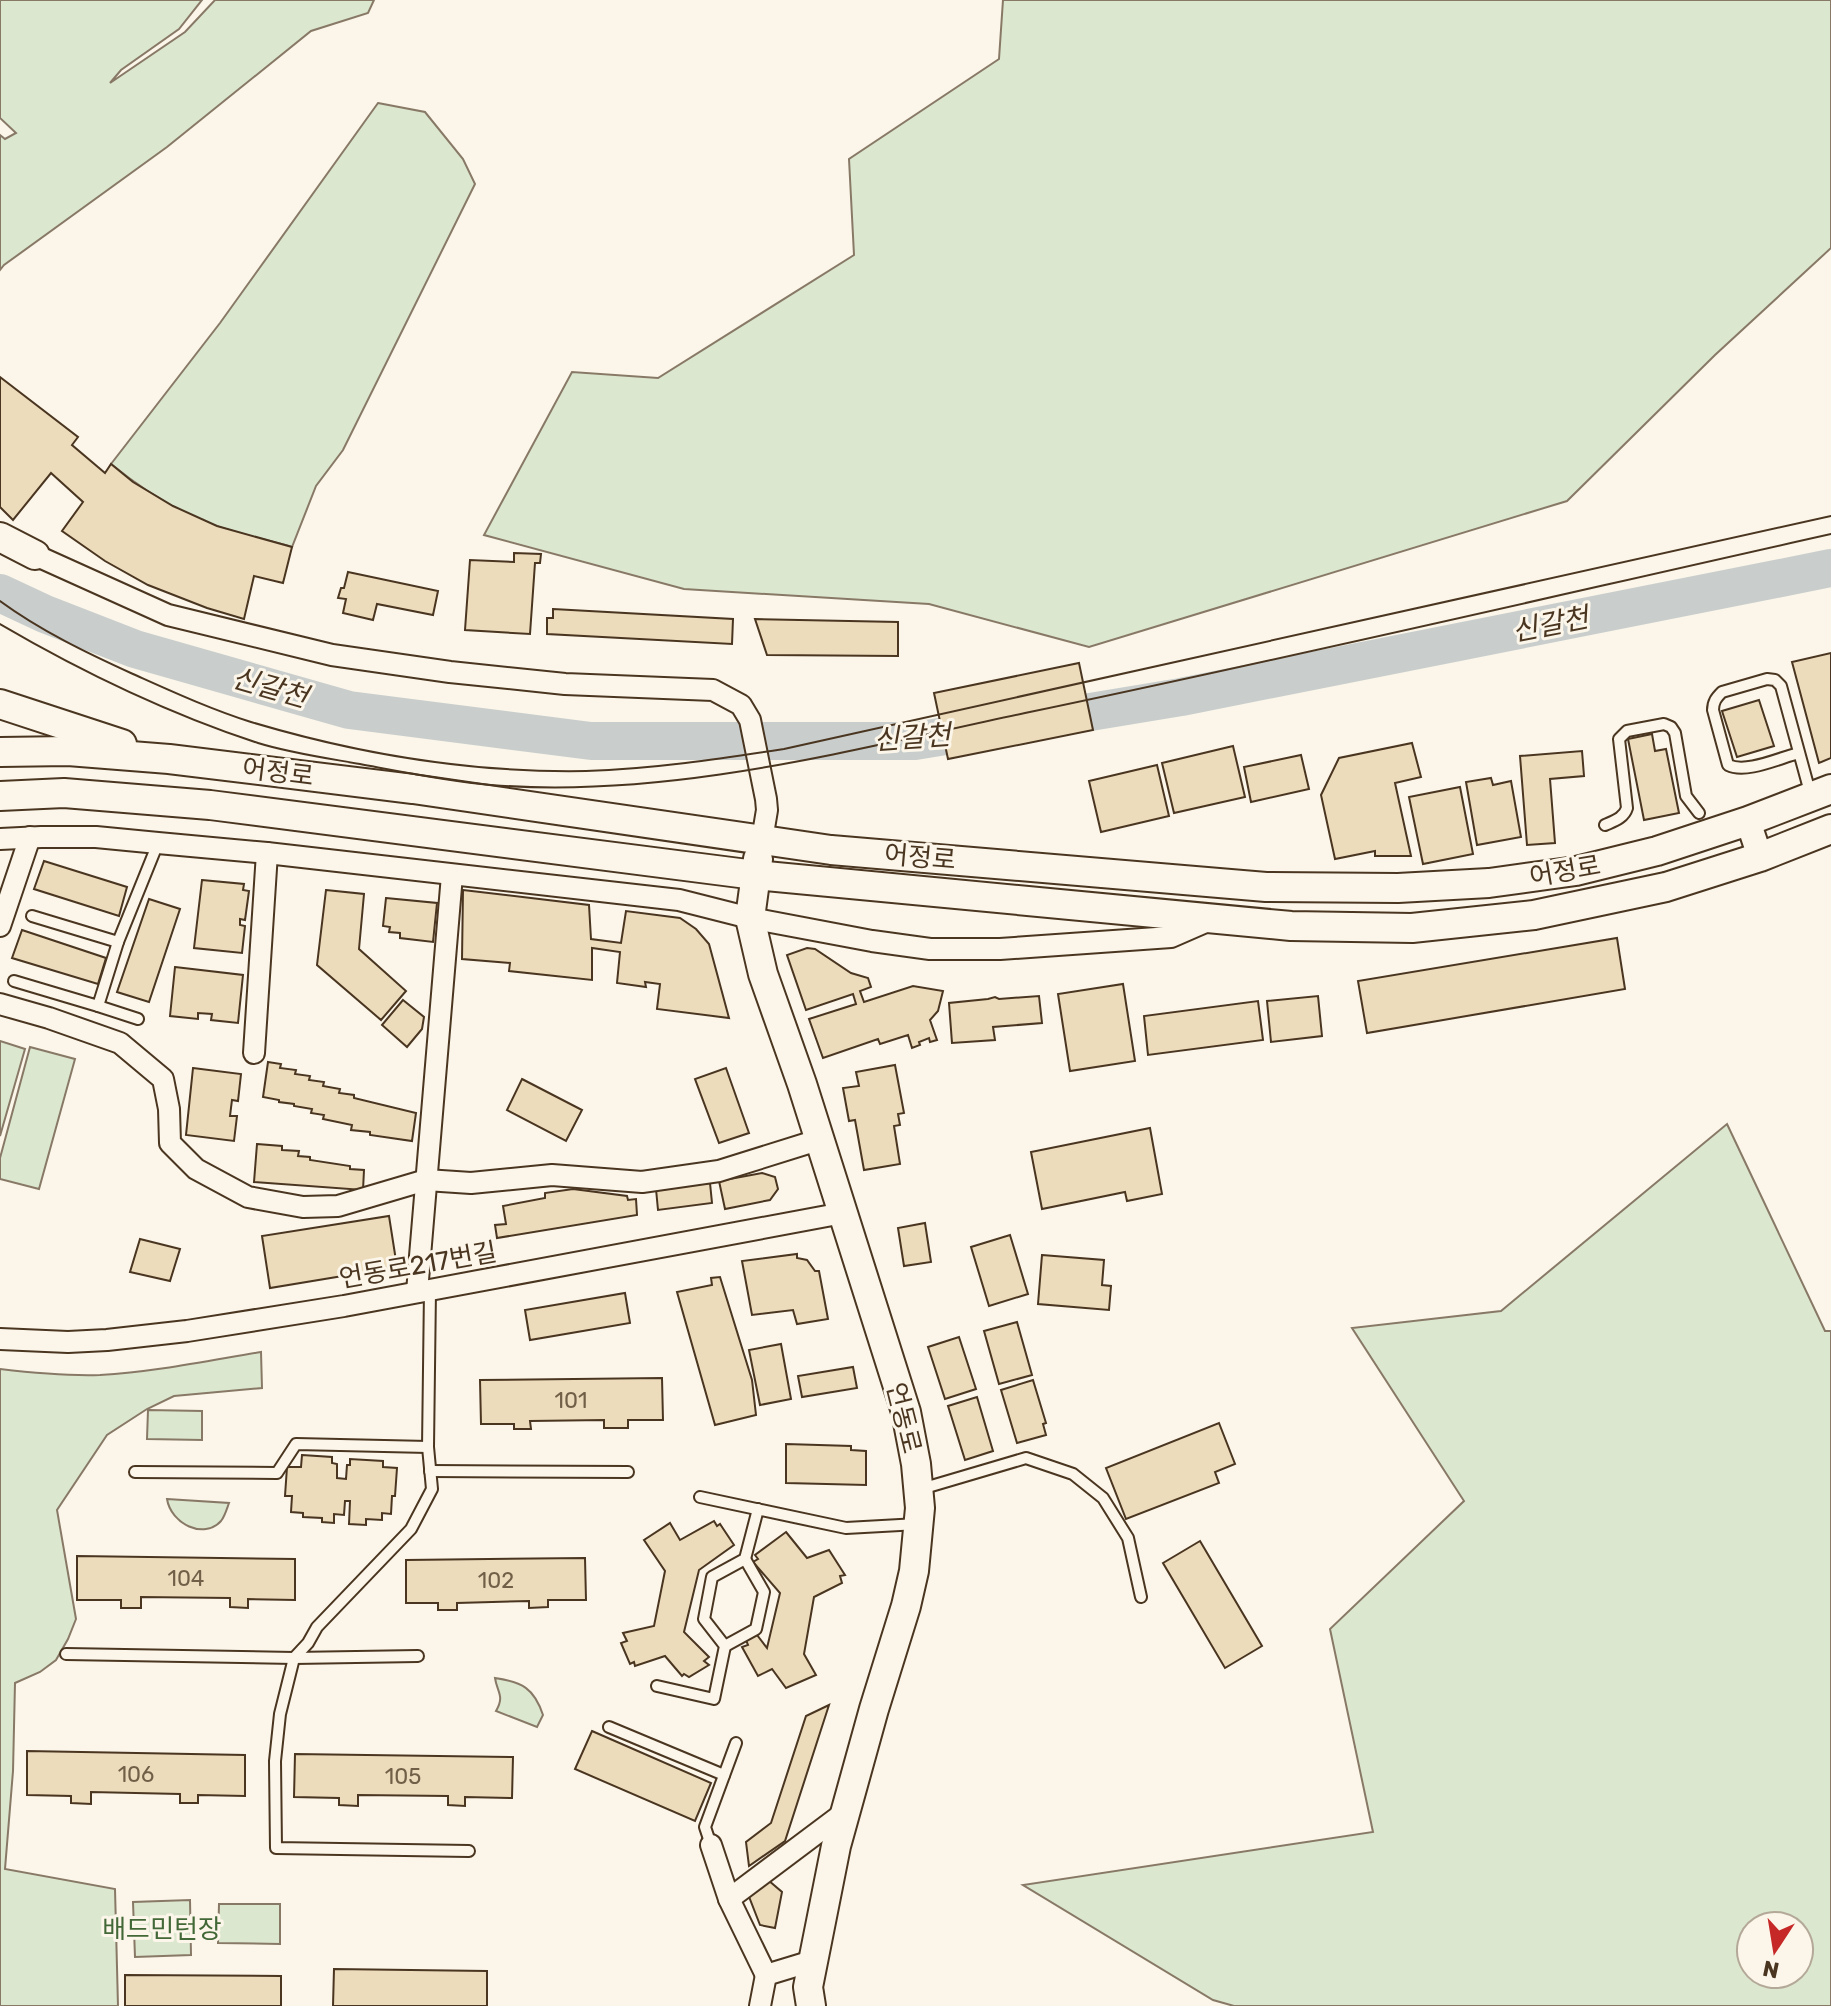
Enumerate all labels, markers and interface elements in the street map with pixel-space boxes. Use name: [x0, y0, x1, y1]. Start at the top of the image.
water label: 신갈천: [1509, 600, 1594, 648]
water label: 신갈천: [228, 661, 315, 715]
water label: 신갈천: [872, 718, 955, 757]
street label: 어정로: [240, 753, 315, 792]
street label: 어정로: [883, 839, 957, 876]
street label: 어정로: [1527, 850, 1603, 893]
street label: 언동로217번길: [337, 1236, 499, 1295]
street label: 언동로: [880, 1380, 927, 1457]
house number: 101: [555, 1387, 587, 1414]
house number: 104: [167, 1565, 205, 1592]
house number: 102: [478, 1567, 514, 1594]
house number: 106: [118, 1761, 154, 1788]
house number: 105: [385, 1763, 421, 1790]
north arrow: [1735, 1910, 1815, 1990]
park label: 배드민턴장: [102, 1914, 222, 1945]
text: N: [1760, 1954, 1781, 1984]

